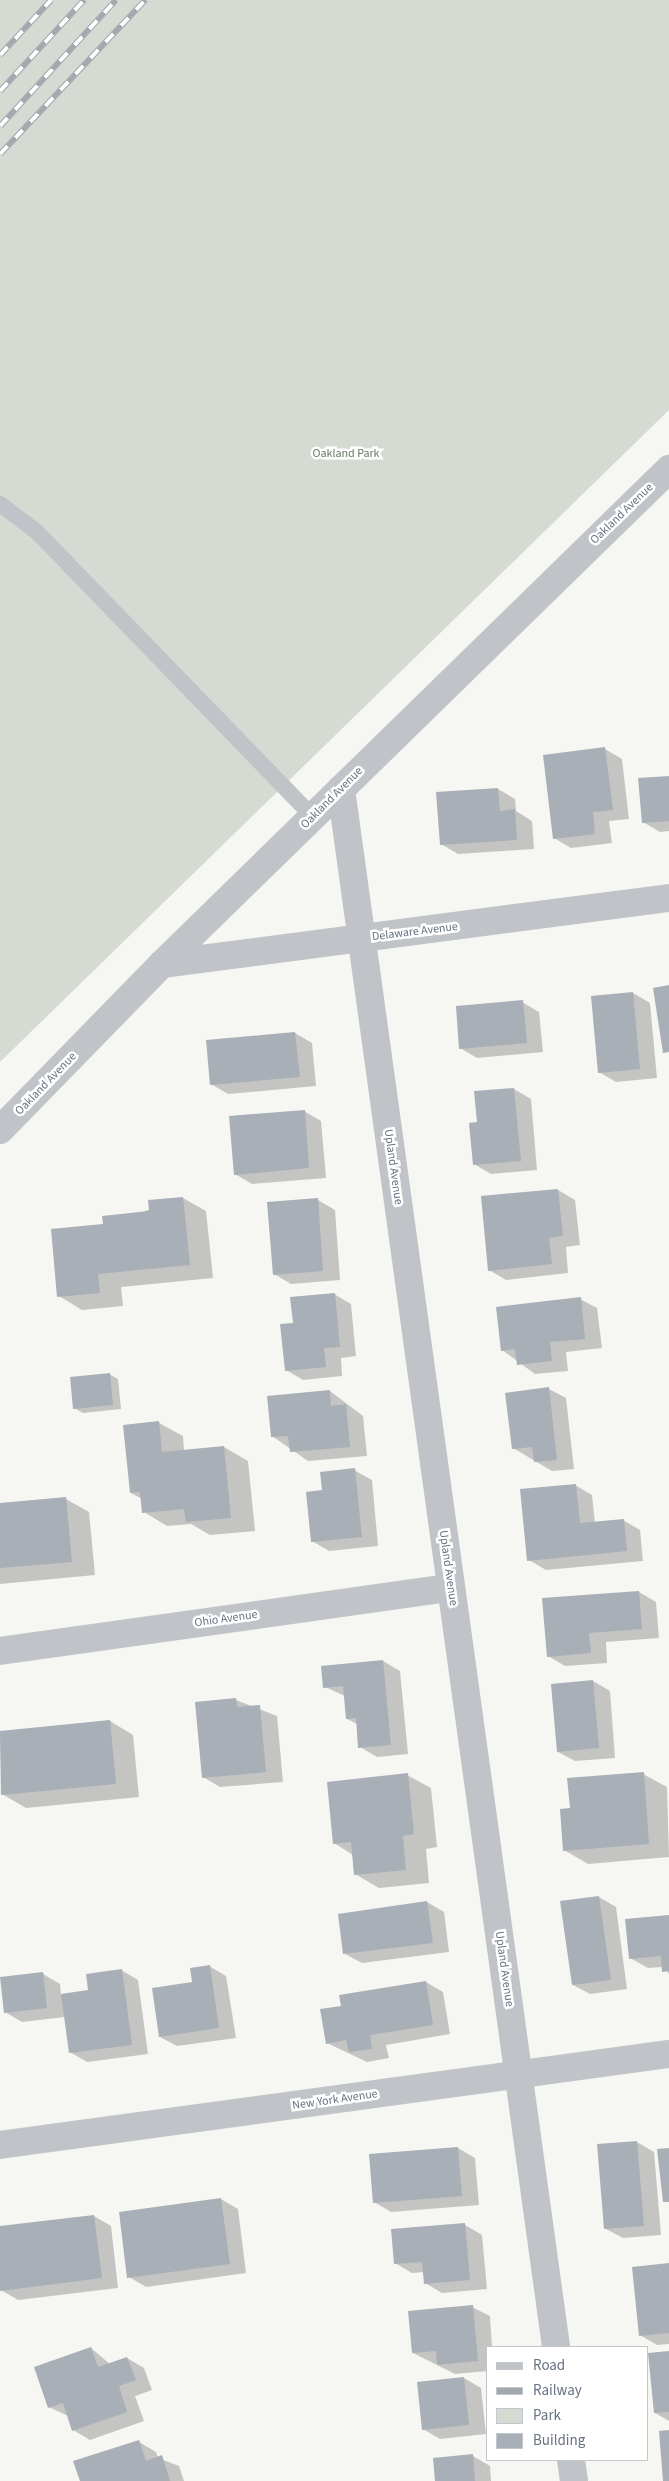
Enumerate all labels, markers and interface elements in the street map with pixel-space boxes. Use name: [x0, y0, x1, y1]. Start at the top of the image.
park label: Oakland Park: [312, 447, 380, 461]
street label: Oakland Avenue: [588, 480, 656, 548]
street label: Oakland Avenue: [298, 764, 366, 832]
street label: Delaware Avenue: [371, 920, 459, 944]
street label: Oakland Avenue: [12, 1050, 80, 1118]
street label: Upland Avenue: [381, 1128, 405, 1206]
street label: Upland Avenue: [436, 1529, 460, 1607]
street label: Ohio Avenue: [194, 1607, 258, 1631]
street label: Upland Avenue: [492, 1930, 516, 2008]
street label: New York Avenue: [291, 2087, 379, 2113]
legend: [487, 2346, 649, 2461]
text: Road: [533, 2355, 565, 2376]
text: Railway: [533, 2380, 582, 2401]
text: Park: [533, 2405, 561, 2426]
text: Building: [533, 2430, 585, 2451]

